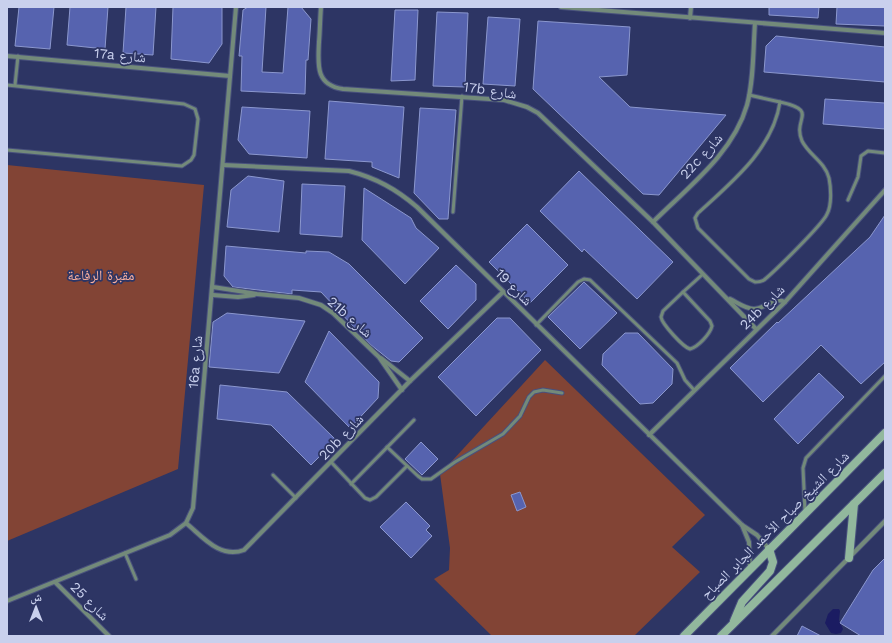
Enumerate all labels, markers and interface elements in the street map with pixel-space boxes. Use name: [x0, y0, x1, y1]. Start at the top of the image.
street label: 17a شارع: [93, 45, 147, 67]
street label: 17b شارع: [462, 78, 518, 104]
street label: 22c شارع: [676, 130, 727, 183]
street label: شارع 19: [491, 265, 536, 310]
park label: مقبرة الرفاعة: [68, 267, 134, 284]
street label: 24b شارع: [736, 281, 789, 334]
street label: 21b شارع: [323, 293, 376, 342]
street label: 16a شارع: [185, 335, 207, 389]
street label: 20b شارع: [315, 411, 368, 464]
street label: شارع الشيخ صباح الأحمد الجابر الصباح: [698, 448, 854, 604]
street label: شارع 25: [66, 578, 113, 625]
north arrow: [16, 587, 56, 627]
text: ش: [30, 591, 42, 605]

